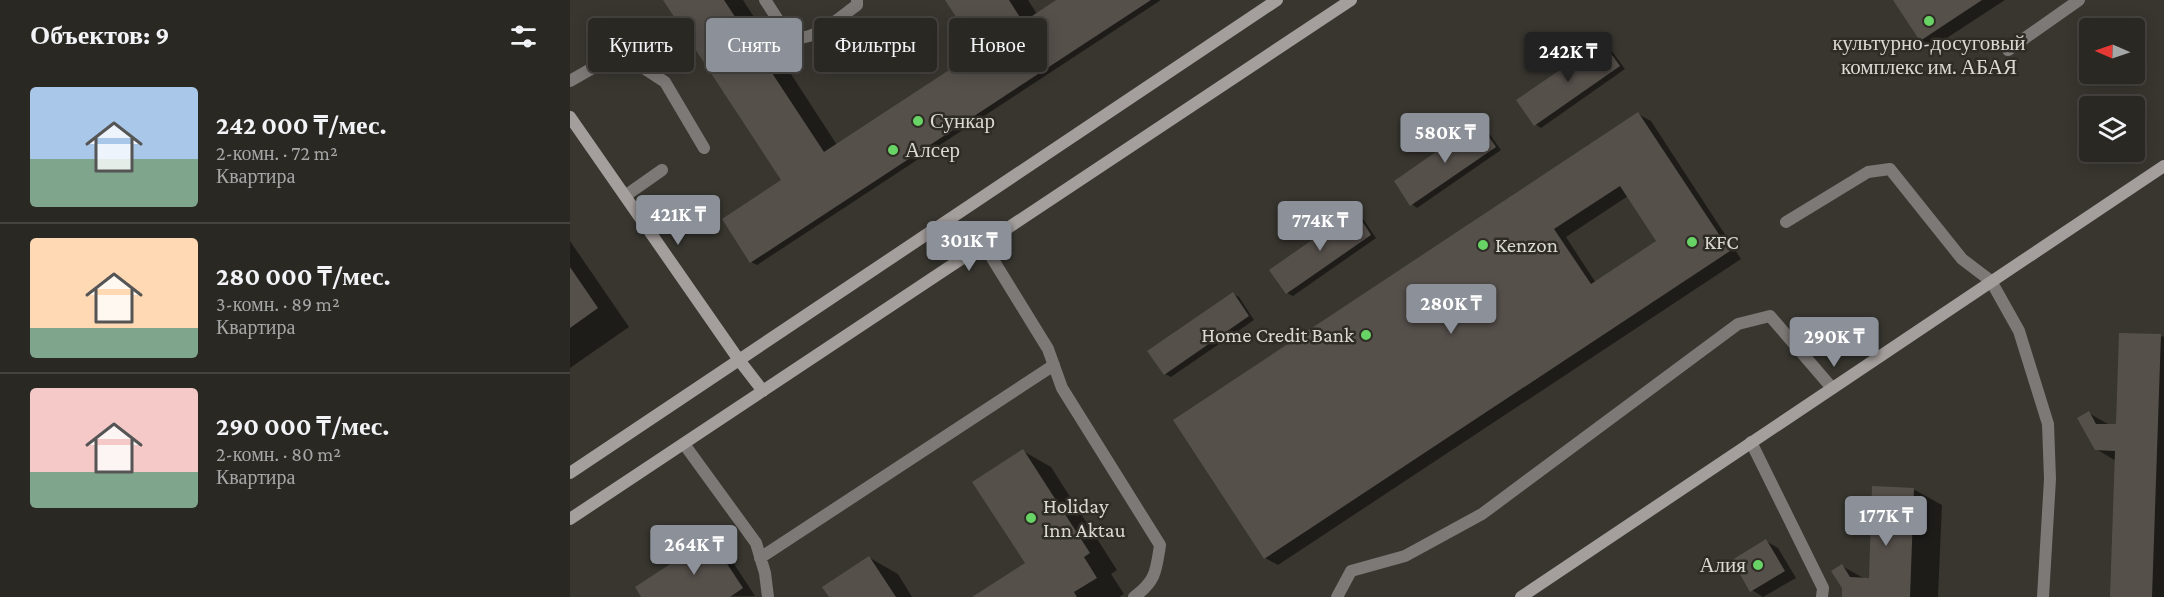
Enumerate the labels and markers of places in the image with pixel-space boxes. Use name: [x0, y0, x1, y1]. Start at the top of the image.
marker: культурно-досуговый комплекс им. АБАЯ: [1922, 14, 1936, 28]
place label: культурно-досуговый комплекс им. АБАЯ: [1832, 31, 2026, 79]
pin: 242K ₸: [1519, 32, 1617, 83]
place label: Сункар: [930, 109, 995, 133]
pin: 580K ₸: [1396, 113, 1494, 164]
marker: Сункар: [911, 114, 925, 128]
place label: Алсер: [905, 138, 960, 162]
marker: Алсер: [886, 143, 900, 157]
pin: 421K ₸: [629, 195, 727, 246]
pin: 774K ₸: [1271, 201, 1369, 252]
pin: 301K ₸: [920, 221, 1018, 272]
place label: KFC: [1704, 230, 1739, 254]
place label: Kenzon: [1495, 233, 1558, 257]
marker: KFC: [1685, 235, 1699, 249]
marker: Kenzon: [1476, 238, 1490, 252]
pin: 280K ₸: [1402, 284, 1500, 335]
pin: 290K ₸: [1785, 317, 1883, 368]
place label: Home Credit Bank: [1201, 323, 1354, 347]
marker: Home Credit Bank: [1359, 328, 1373, 342]
place label: Holiday Inn Aktau: [1043, 494, 1126, 542]
pin: 177K ₸: [1837, 496, 1935, 547]
marker: Holiday Inn Aktau: [1024, 511, 1038, 525]
pin: 264K ₸: [645, 525, 743, 576]
place label: Алия: [1699, 553, 1746, 577]
marker: Алия: [1751, 558, 1765, 572]

